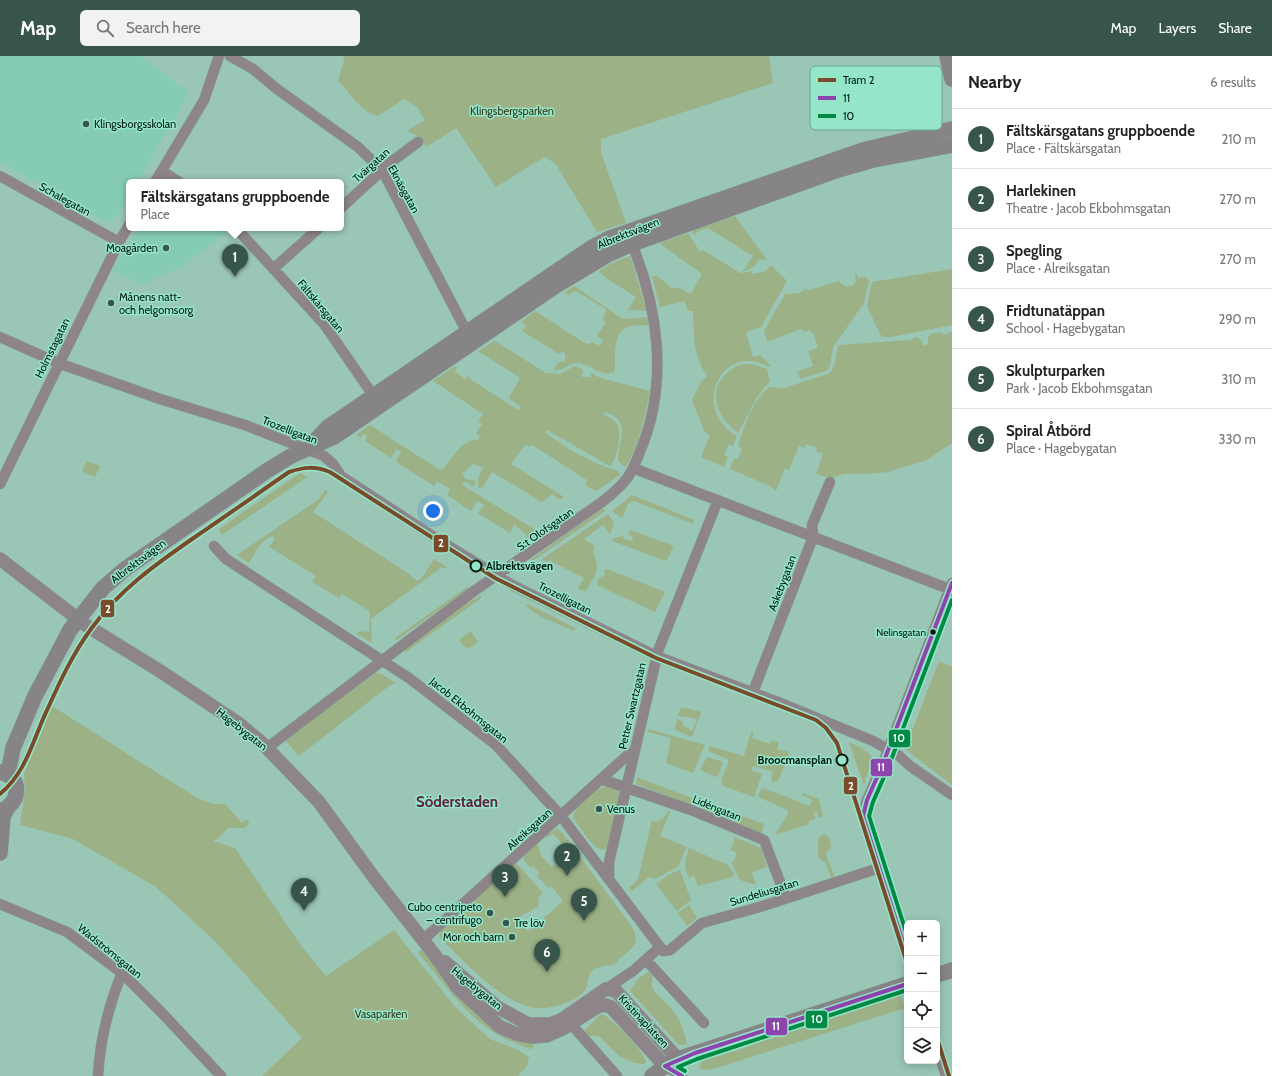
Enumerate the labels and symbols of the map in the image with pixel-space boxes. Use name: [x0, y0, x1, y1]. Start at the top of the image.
legend: [810, 66, 942, 130]
text: Tram 2: [843, 73, 875, 87]
text: 11: [843, 91, 850, 105]
park label: Klingsbergsparken: [470, 104, 554, 118]
text: 10: [843, 109, 855, 123]
place label: Klingsborgsskolan: [94, 117, 176, 131]
marker: Klingsborgsskolan: [81, 119, 91, 129]
street label: Tvärgatan: [350, 145, 392, 185]
street label: Eknäsgatan: [385, 163, 423, 215]
street label: Schalegatan: [37, 179, 93, 219]
street label: Albrektsvägen: [595, 214, 661, 252]
place label: Moagården: [106, 241, 158, 255]
marker: Moagården: [161, 243, 171, 253]
pin: 1: [222, 244, 248, 277]
street label: Fältskärsgatan: [295, 277, 347, 335]
place label: Månens natt- och helgomsorg: [119, 290, 194, 317]
marker: Månens natt- och helgomsorg: [106, 298, 116, 308]
street label: Holmstagatan: [31, 316, 73, 380]
street label: Trozelligatan: [260, 413, 320, 447]
your location: [423, 501, 443, 521]
street label: S:t Olofsgatan: [514, 504, 576, 554]
line badge: 2: [433, 534, 449, 553]
street label: Albrektsvägen: [108, 536, 168, 586]
text: 2: [438, 536, 444, 550]
street label: Askebygatan: [765, 553, 799, 613]
marker: Albrektsvägen: [469, 559, 483, 573]
place label: Albrektsvägen: [486, 559, 553, 573]
street label: Trozelligatan: [536, 579, 594, 617]
line badge: 2: [100, 599, 115, 618]
text: 2: [105, 602, 111, 616]
place label: Nelinsgatan: [876, 626, 926, 639]
marker: Nelinsgatan: [928, 627, 938, 637]
street label: Petter Swartzgatan: [615, 661, 649, 751]
street label: Jacob Ekbohmsgatan: [426, 674, 511, 746]
street label: Hagebygatan: [214, 705, 270, 753]
line badge: 10: [888, 729, 911, 748]
text: 10: [893, 731, 905, 745]
place label: Broocmansplan: [758, 753, 832, 767]
marker: Broocmansplan: [835, 753, 849, 767]
line badge: 11: [870, 758, 893, 777]
text: 11: [877, 760, 885, 774]
line badge: 2: [843, 776, 858, 795]
text: 2: [848, 779, 854, 793]
street label: Lidéngatan: [690, 792, 744, 824]
district label: Söderstaden: [416, 793, 498, 811]
place label: Venus: [607, 802, 636, 816]
marker: Venus: [594, 804, 604, 814]
street label: Alreiksgatan: [504, 805, 554, 853]
pin: 2: [554, 843, 580, 876]
pin: 3: [492, 864, 518, 897]
street label: Sundeliusgatan: [728, 875, 800, 909]
pin: 4: [291, 878, 317, 911]
pin: 5: [571, 888, 597, 921]
place label: Cubo centripeto – centrifugo: [407, 900, 482, 927]
marker: Cubo centripeto – centrifugo: [485, 908, 495, 918]
place label: Tre löv: [514, 916, 545, 930]
marker: Tre löv: [501, 918, 511, 928]
street label: Wadströmsgatan: [75, 921, 145, 981]
place label: Mor och barn: [443, 930, 504, 944]
marker: Mor och barn: [507, 932, 517, 942]
pin: 6: [534, 939, 560, 972]
street label: Hagebygatan: [449, 963, 505, 1013]
street label: Kristinaplatsen: [616, 991, 672, 1051]
park label: Vasaparken: [355, 1007, 407, 1021]
line badge: 10: [805, 1010, 828, 1029]
text: 10: [811, 1012, 823, 1026]
line badge: 11: [765, 1017, 788, 1036]
text: 11: [772, 1019, 780, 1033]

